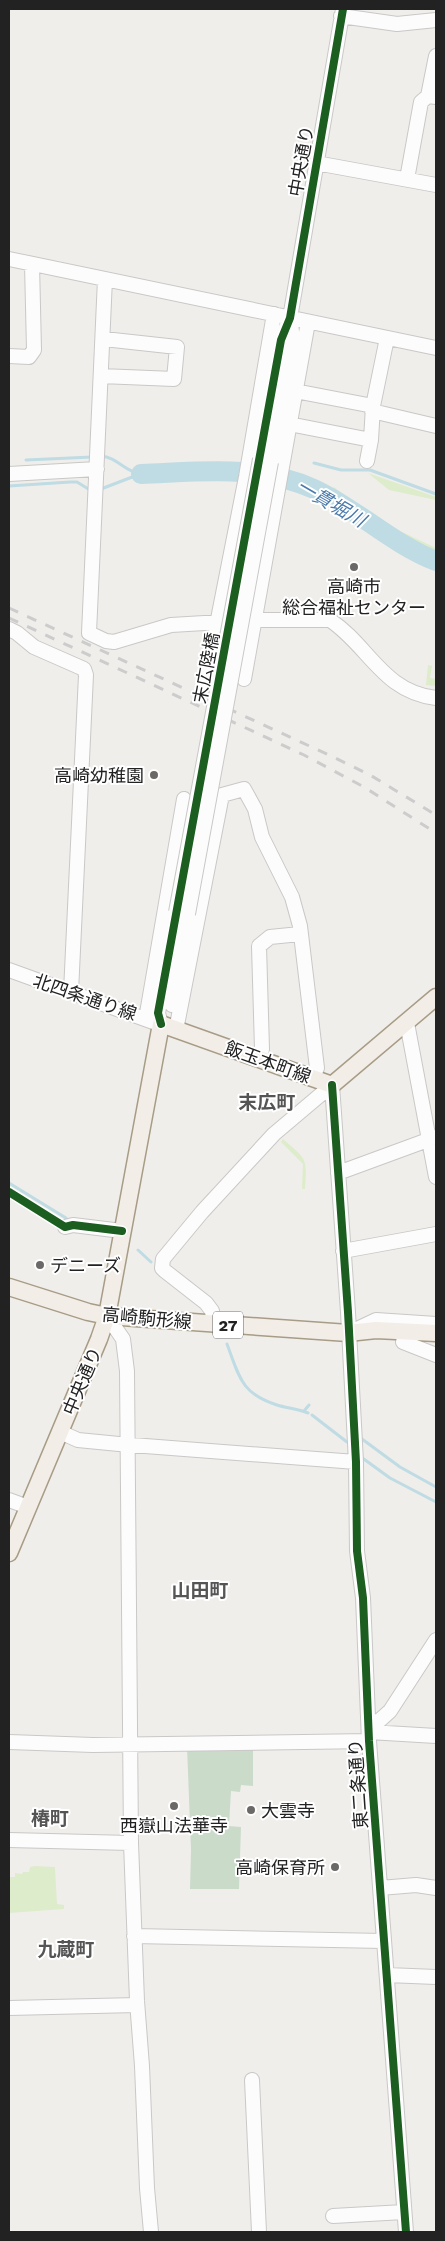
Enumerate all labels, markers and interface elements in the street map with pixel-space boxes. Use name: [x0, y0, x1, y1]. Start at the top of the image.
street label: 中央通り: [284, 124, 318, 198]
water label: 一貫堀川: [292, 474, 371, 533]
marker: 高崎市 総合福祉センター: [348, 561, 360, 573]
place label: 高崎市 総合福祉センター: [282, 576, 426, 618]
street label: 末広陸橋: [189, 631, 223, 705]
place label: 高崎幼稚園: [54, 765, 144, 786]
marker: 高崎幼稚園: [148, 769, 160, 781]
street label: 北四条通り線: [31, 969, 139, 1025]
street label: 飯玉本町線: [222, 1037, 314, 1087]
district label: 末広町: [238, 1091, 296, 1114]
place label: デニーズ: [50, 1255, 121, 1276]
marker: デニーズ: [34, 1259, 46, 1271]
street label: 高崎駒形線: [101, 1304, 193, 1332]
road number: 27: [213, 1312, 243, 1338]
street label: 中央通り: [58, 1344, 106, 1418]
district label: 山田町: [171, 1579, 229, 1602]
street label: 東二条通り: [344, 1738, 372, 1830]
marker: 西嶽山法華寺: [168, 1800, 180, 1812]
place label: 大雲寺: [261, 1800, 315, 1821]
marker: 大雲寺: [245, 1804, 257, 1816]
district label: 椿町: [31, 1807, 69, 1830]
place label: 西嶽山法華寺: [120, 1815, 228, 1836]
place label: 高崎保育所: [235, 1857, 325, 1878]
marker: 高崎保育所: [329, 1861, 341, 1873]
district label: 九蔵町: [37, 1938, 95, 1961]

